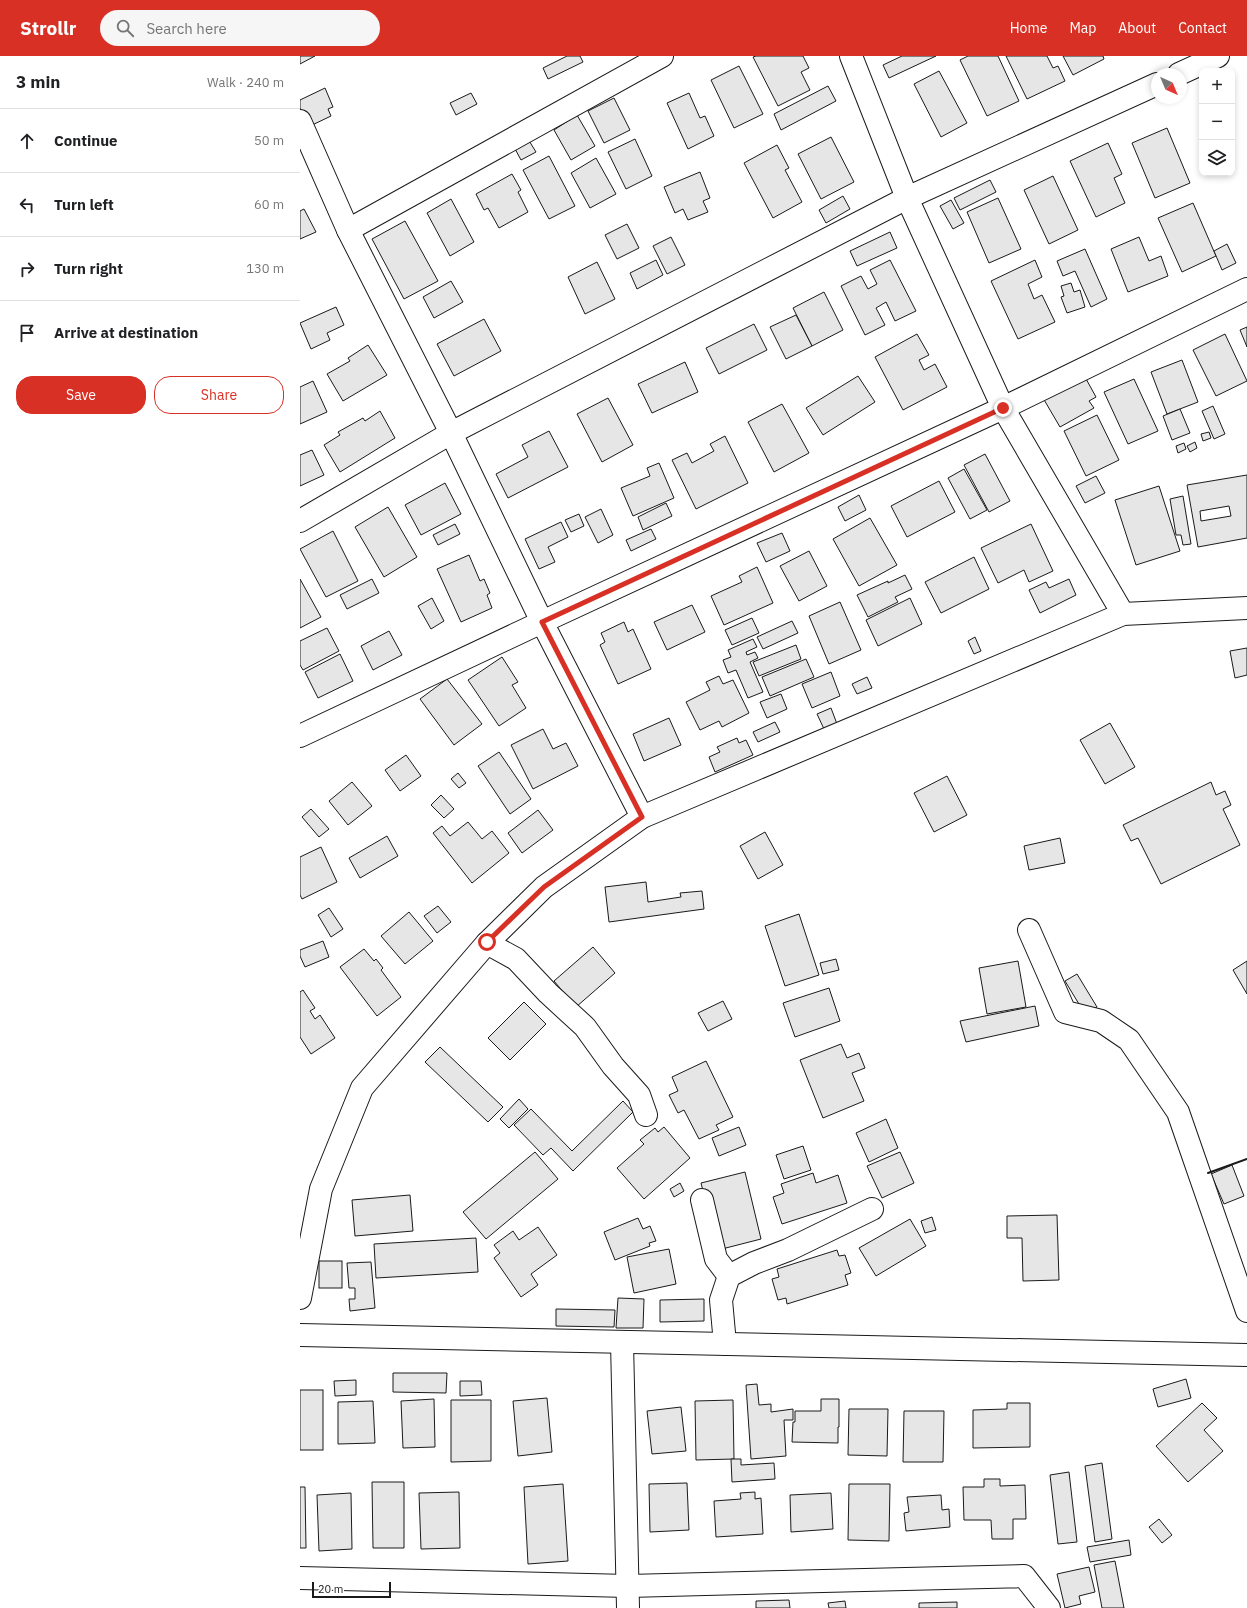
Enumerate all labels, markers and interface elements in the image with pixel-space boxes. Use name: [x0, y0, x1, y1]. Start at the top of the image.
search box: [100, 10, 380, 46]
text: Strollr: [20, 16, 76, 40]
icon: search: [114, 17, 136, 39]
text: Search here: [146, 19, 227, 38]
text: Home: [1010, 19, 1047, 37]
text: Map: [1069, 19, 1096, 37]
text: About: [1118, 19, 1156, 37]
text: Contact: [1178, 19, 1227, 37]
north arrow: [1151, 68, 1187, 104]
map controls: [1199, 68, 1235, 176]
button: +: [1199, 68, 1235, 104]
text: 3 min: [16, 71, 60, 93]
text: Walk · 240 m: [207, 74, 284, 91]
button: −: [1199, 104, 1235, 140]
icon: ahead: [16, 130, 38, 152]
text: Continue: [54, 131, 118, 150]
text: 50 m: [254, 132, 284, 149]
button: layers: [1199, 140, 1235, 176]
icon: left: [16, 194, 38, 216]
text: Turn left: [54, 195, 114, 214]
text: 60 m: [254, 196, 284, 213]
icon: right: [16, 258, 38, 280]
text: Turn right: [54, 259, 123, 278]
text: 130 m: [246, 260, 284, 277]
icon: arrive: [16, 322, 38, 344]
text: Arrive at destination: [54, 323, 198, 342]
button: Save: [16, 376, 146, 414]
button: Share: [154, 376, 284, 414]
route end: [994, 399, 1012, 417]
route start: [478, 933, 496, 951]
scale bar: [312, 1580, 391, 1599]
text: 20 m: [318, 1582, 343, 1596]

